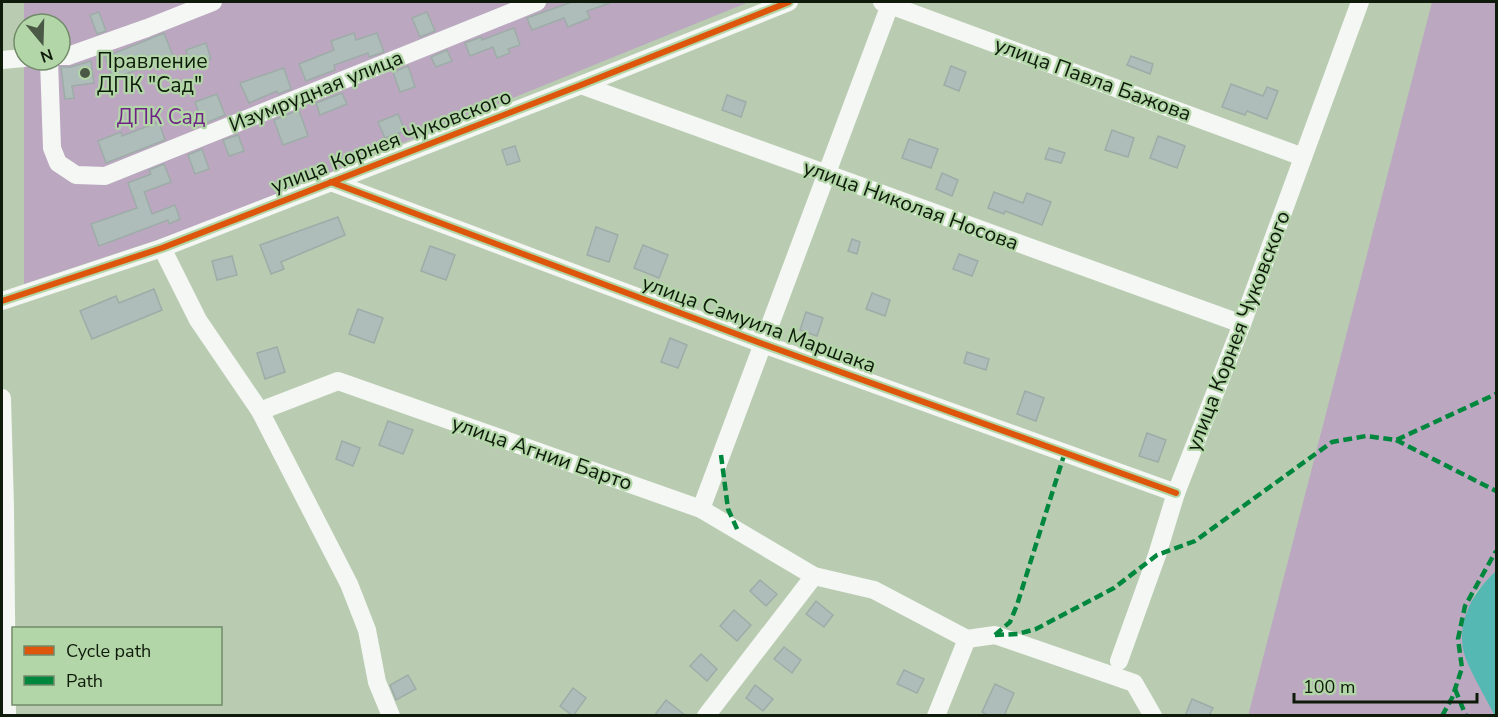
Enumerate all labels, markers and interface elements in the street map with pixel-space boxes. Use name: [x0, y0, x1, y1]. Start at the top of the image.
north arrow: [12, 12, 72, 72]
street label: улица Павла Бажова: [991, 30, 1195, 128]
text: N: [37, 43, 56, 68]
street label: Изумрудная улица: [225, 43, 407, 139]
place label: Правление ДПК "Сад": [97, 47, 208, 99]
marker: Правление ДПК "Сад": [78, 66, 92, 80]
street label: улица Корнея Чуковского: [267, 82, 515, 200]
park label: ДПК Сад: [117, 103, 205, 131]
street label: улица Николая Носова: [799, 153, 1023, 257]
street label: улица Корнея Чуковского: [1179, 207, 1297, 455]
street label: улица Самуила Маршака: [638, 269, 880, 379]
street label: улица Агнии Барто: [448, 409, 636, 497]
legend: [12, 627, 222, 705]
text: Cycle path: [66, 639, 151, 663]
scale bar: [1294, 666, 1477, 704]
text: Path: [66, 669, 103, 693]
text: 100 m: [1303, 675, 1355, 699]

